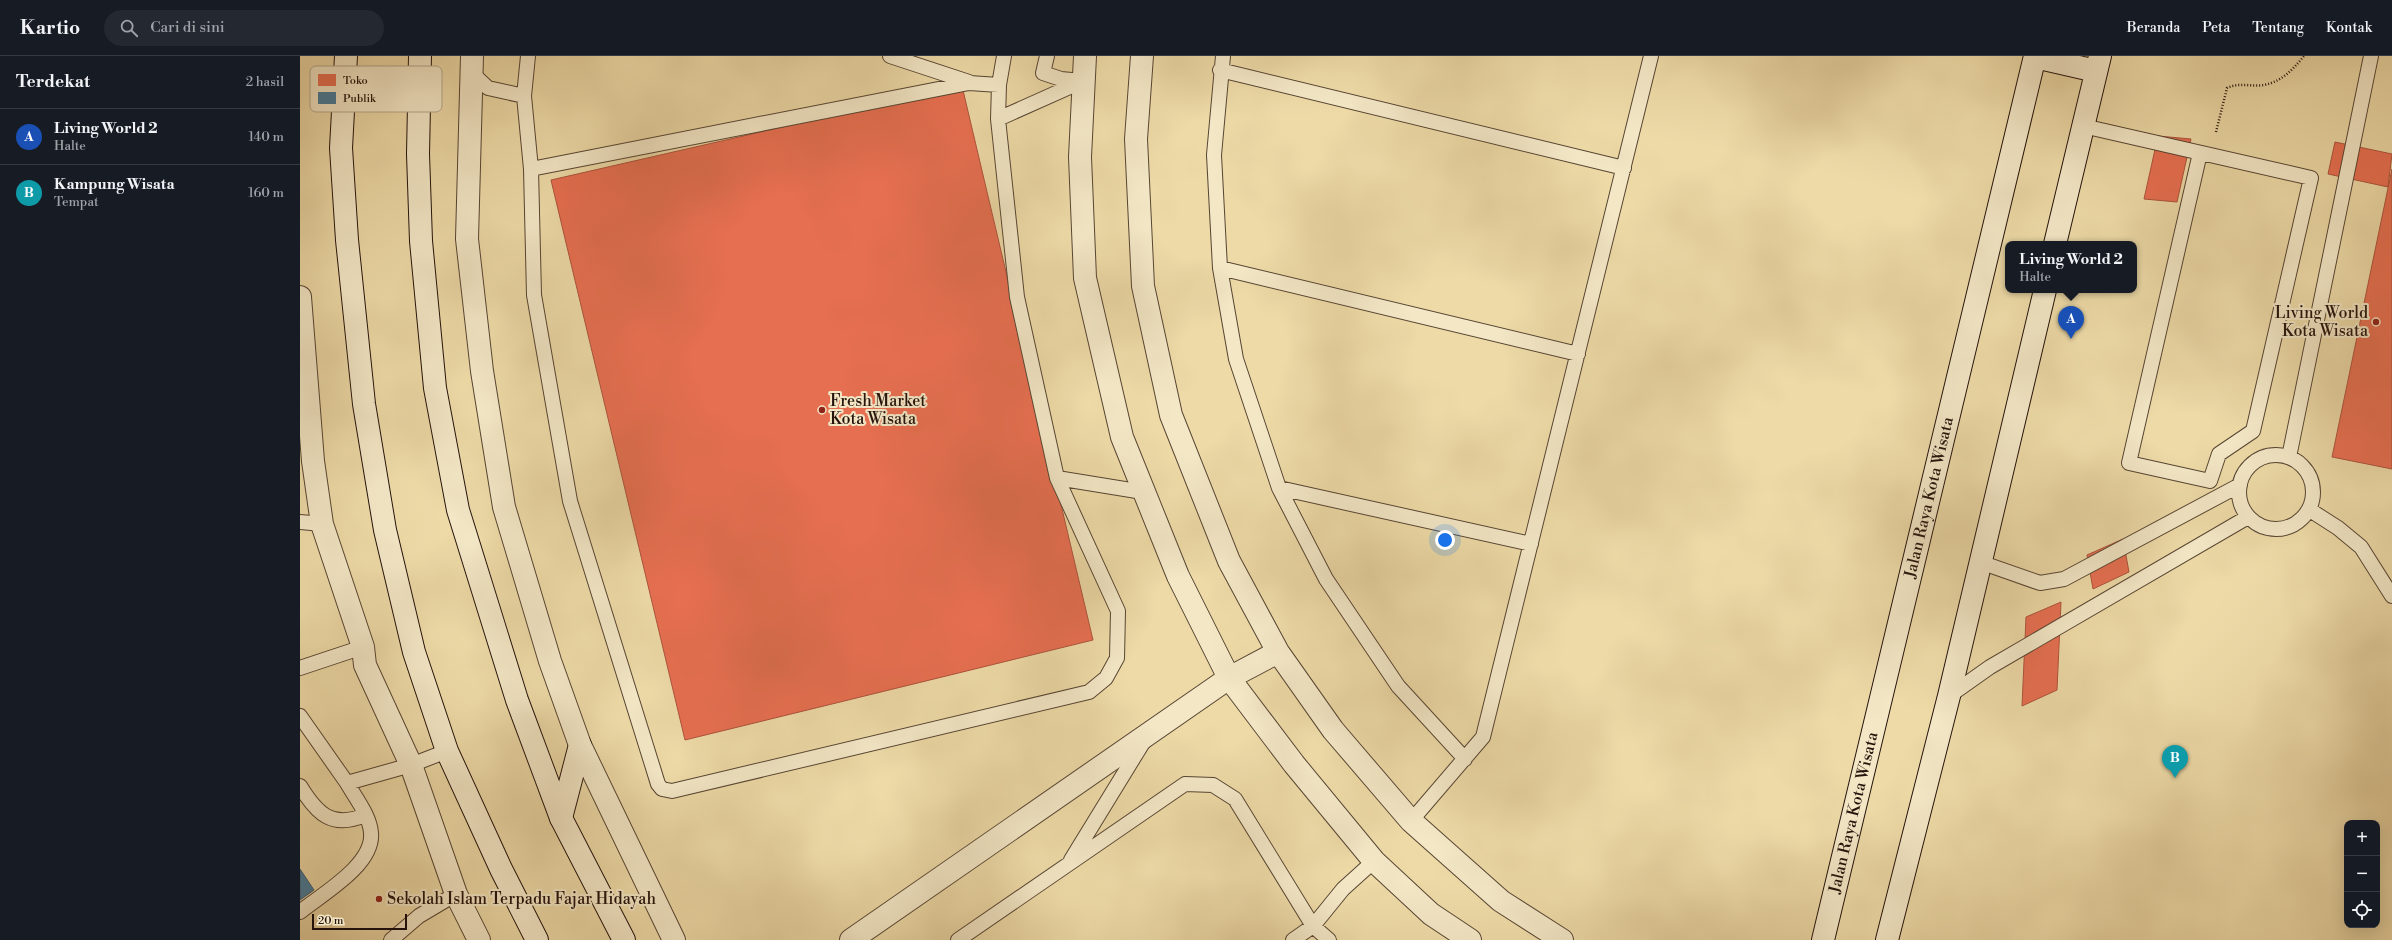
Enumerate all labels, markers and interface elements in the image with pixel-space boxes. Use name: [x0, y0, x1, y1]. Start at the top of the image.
search box: [104, 10, 384, 46]
text: Kartio: [20, 16, 80, 40]
icon: search: [118, 17, 140, 39]
text: Cari di sini: [150, 18, 225, 37]
text: Beranda: [2127, 19, 2180, 37]
text: Peta: [2202, 19, 2230, 37]
text: Tentang: [2252, 19, 2304, 37]
text: Kontak: [2326, 19, 2372, 37]
legend: [310, 66, 442, 112]
text: Terdekat: [16, 71, 90, 93]
text: 2 hasil: [246, 74, 284, 90]
text: Toko: [343, 74, 368, 88]
text: Publik: [343, 92, 377, 106]
text: Living World 2: [54, 119, 158, 138]
text: A: [24, 129, 34, 145]
text: 140 m: [248, 129, 284, 145]
text: Halte: [54, 138, 86, 154]
text: Kampung Wisata: [54, 175, 175, 194]
text: B: [24, 185, 34, 201]
text: 160 m: [248, 185, 284, 201]
text: Tempat: [54, 194, 99, 210]
popup: [2005, 241, 2137, 293]
text: Living World 2: [2019, 250, 2123, 269]
text: Halte: [2019, 269, 2051, 285]
place label: Living World Kota Wisata: [2275, 303, 2369, 341]
pin: A: [2058, 306, 2084, 339]
marker: Living World Kota Wisata: [2371, 317, 2381, 327]
place label: Fresh Market Kota Wisata: [830, 391, 926, 429]
marker: Fresh Market Kota Wisata: [817, 405, 827, 415]
street label: Jalan Raya Kota Wisata: [1900, 414, 1958, 581]
your location: [1435, 530, 1455, 550]
street label: Jalan Raya Kota Wisata: [1824, 729, 1883, 896]
pin: B: [2162, 745, 2188, 778]
map controls: [2344, 820, 2380, 928]
button: +: [2344, 820, 2380, 856]
button: −: [2344, 856, 2380, 892]
place label: Sekolah Islam Terpadu Fajar Hidayah: [387, 889, 656, 909]
button: locate: [2344, 892, 2380, 928]
marker: Sekolah Islam Terpadu Fajar Hidayah: [374, 894, 384, 904]
scale bar: [312, 912, 407, 931]
text: 20 m: [318, 914, 343, 928]

